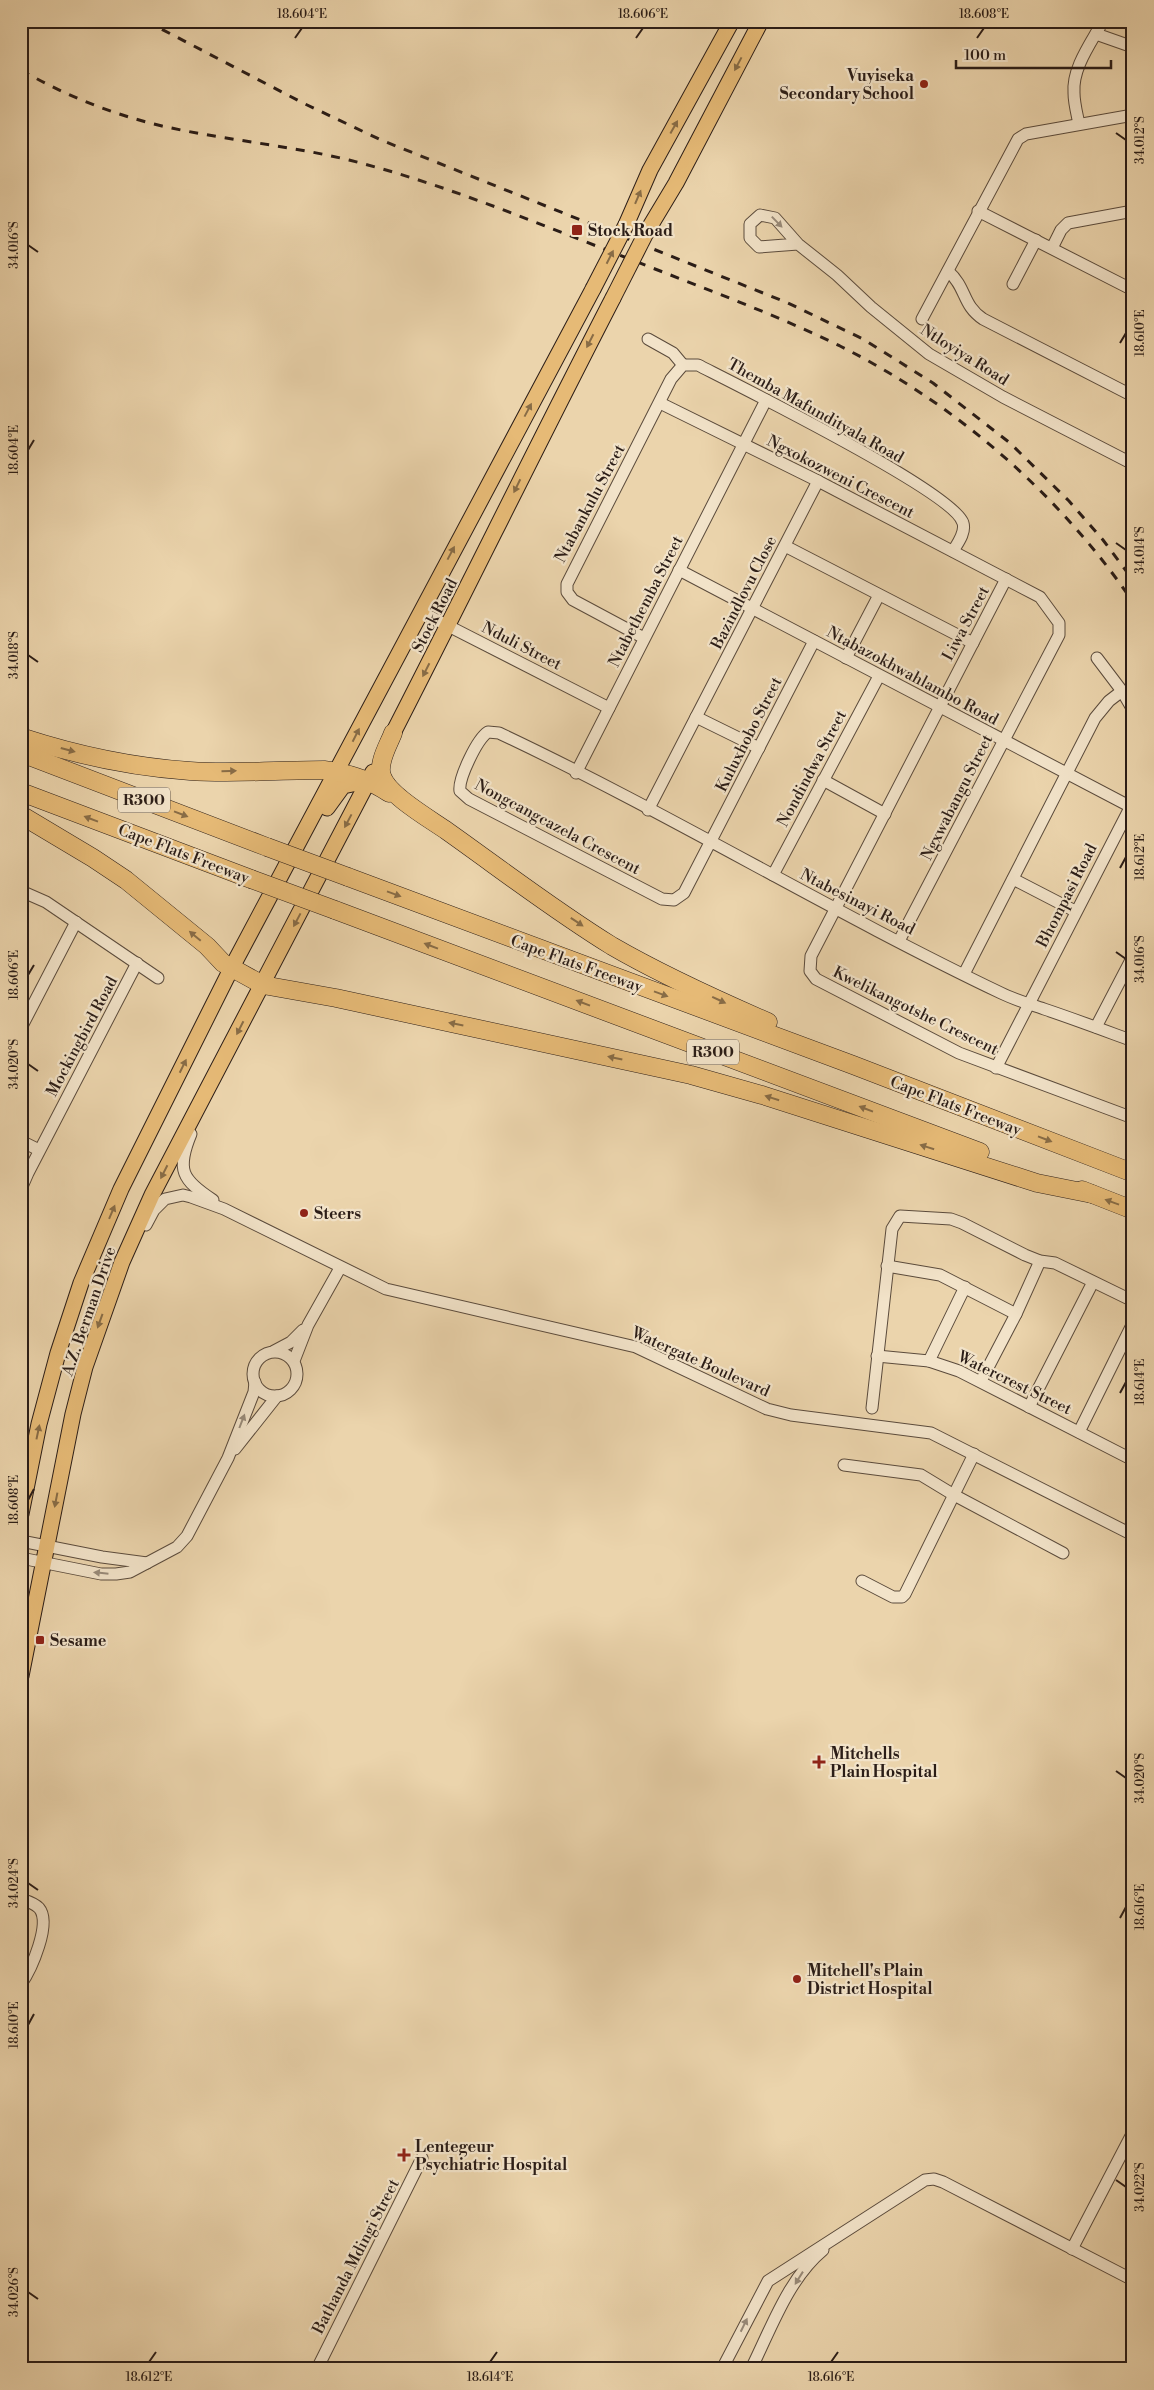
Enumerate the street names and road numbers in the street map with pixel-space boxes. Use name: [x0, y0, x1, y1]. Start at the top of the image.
street label: Ntloyiya Road: [917, 320, 1012, 390]
street label: Themba Mafundityala Road: [724, 354, 907, 468]
street label: Ngxokozweni Crescent: [763, 431, 918, 523]
street label: Ntabankulu Street: [550, 441, 630, 566]
street label: Ntabethemba Street: [604, 532, 688, 670]
street label: Bazindlovu Close: [706, 532, 781, 653]
street label: Stock Road: [408, 575, 462, 656]
street label: Liwa Street: [938, 582, 994, 664]
street label: Nduli Street: [478, 617, 565, 675]
street label: Ntabazokhwahlambo Road: [823, 622, 1002, 730]
street label: Kuluxhobo Street: [711, 673, 787, 795]
street label: Nondindwa Street: [773, 706, 851, 830]
street label: Ngxwabangu Street: [917, 731, 997, 864]
street label: Nongcangcazela Crescent: [471, 775, 644, 879]
road number: R300: [118, 788, 170, 812]
street label: Cape Flats Freeway: [115, 820, 252, 888]
street label: Bhompasi Road: [1032, 840, 1102, 952]
street label: Ntabesinayi Road: [797, 864, 918, 939]
street label: Cape Flats Freeway: [508, 931, 646, 997]
street label: Kwelikangotshe Crescent: [830, 962, 1002, 1060]
street label: Mockingbird Road: [42, 973, 122, 1100]
road number: R300: [687, 1040, 739, 1064]
street label: Cape Flats Freeway: [887, 1072, 1024, 1140]
street label: A.Z. Berman Drive: [57, 1244, 120, 1380]
street label: Watergate Boulevard: [627, 1322, 773, 1401]
street label: Watercrest Street: [953, 1346, 1075, 1419]
street label: Bathanda Mdingi Street: [308, 2175, 404, 2338]

